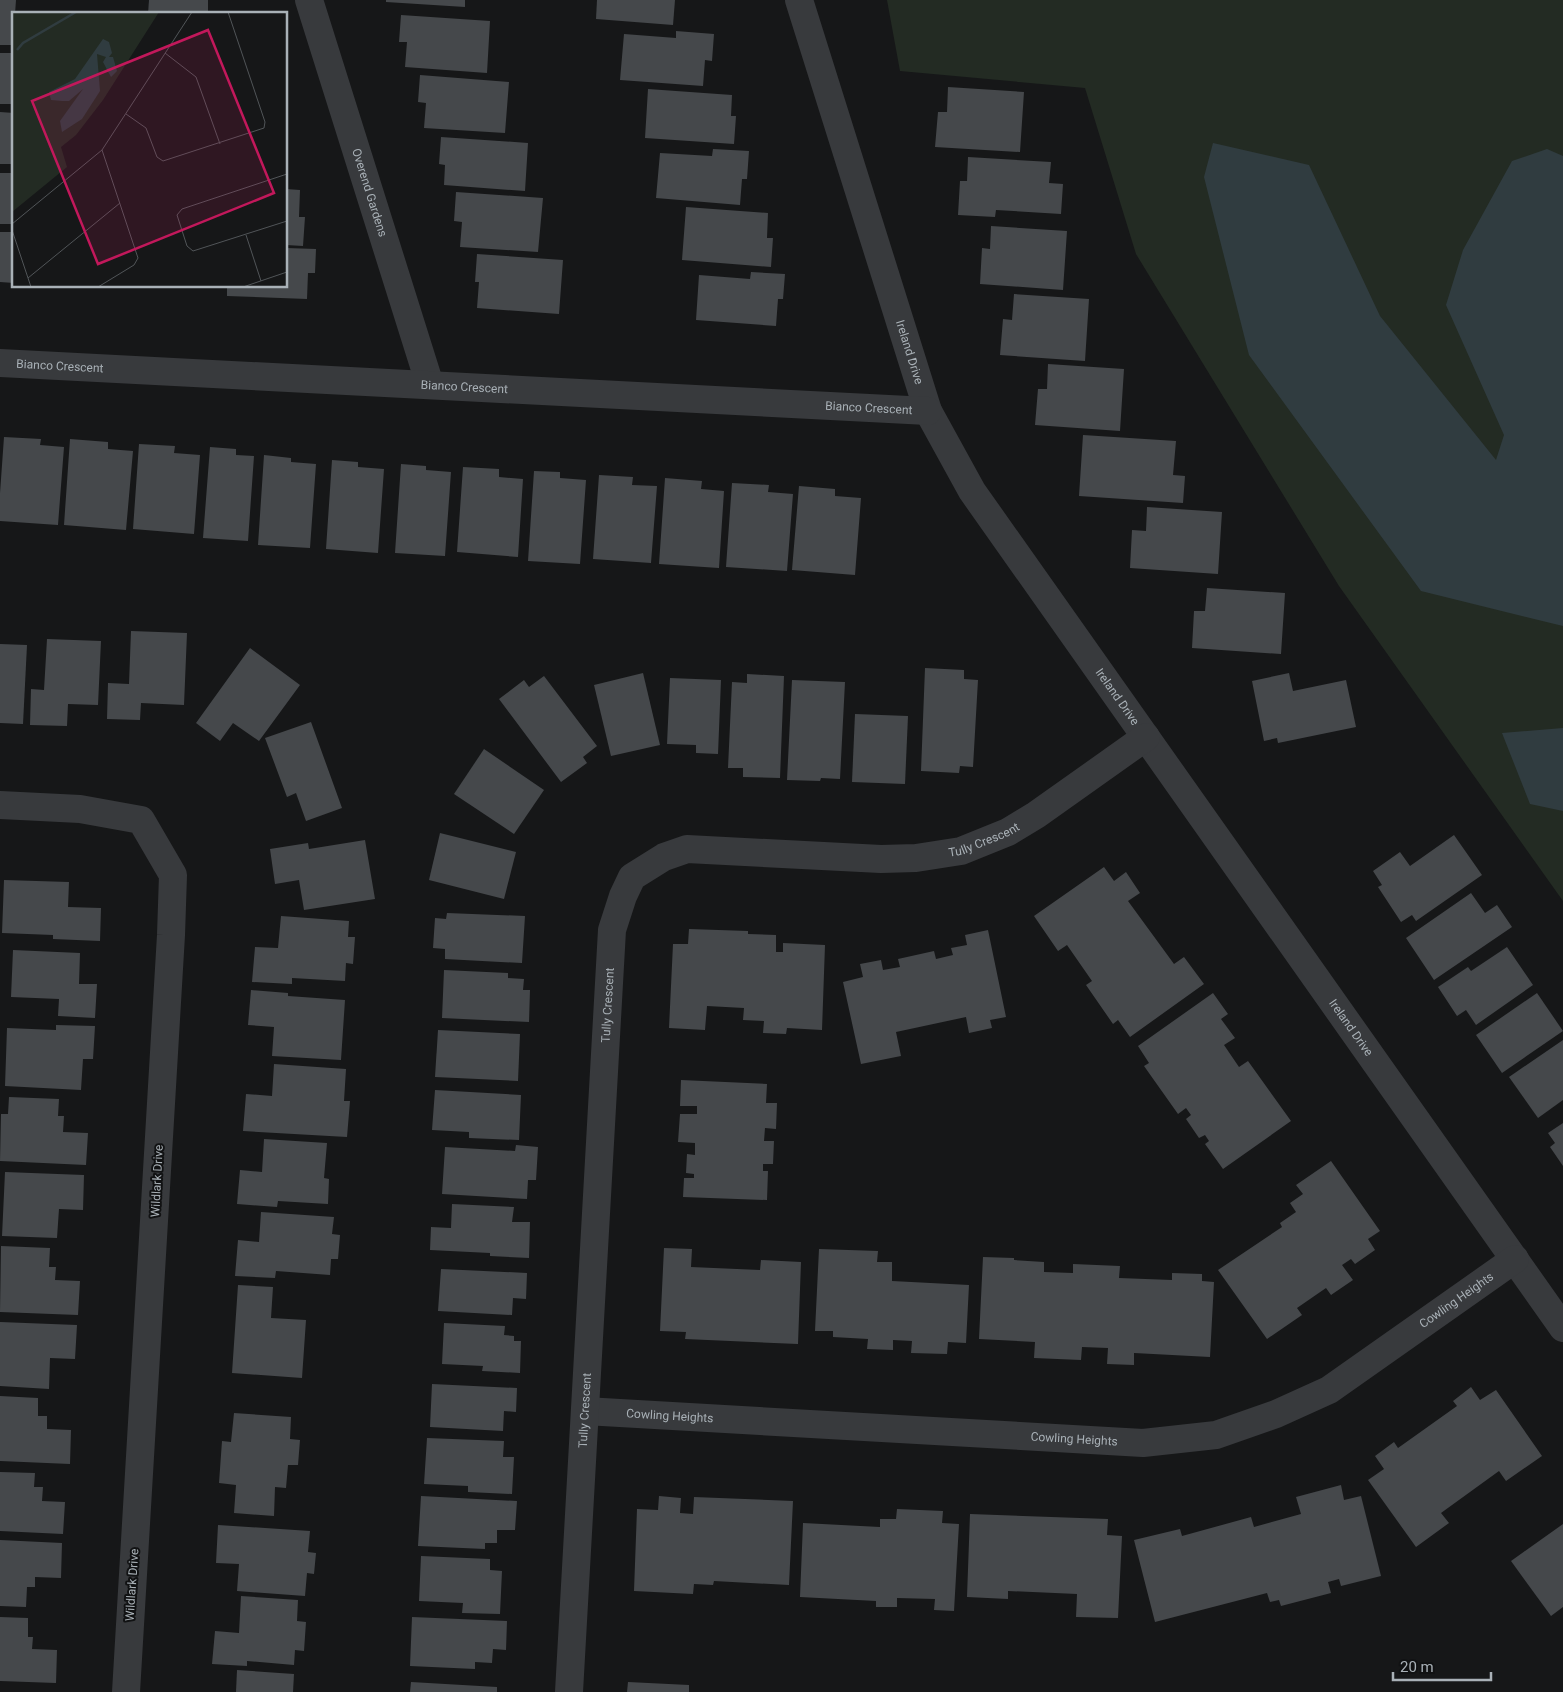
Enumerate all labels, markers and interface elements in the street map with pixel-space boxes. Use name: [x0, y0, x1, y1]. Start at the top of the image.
inset map: [12, 12, 288, 288]
street label: Overend Gardens: [349, 147, 390, 239]
street label: Ireland Drive: [893, 318, 926, 386]
street label: Bianco Crescent: [16, 357, 104, 375]
street label: Bianco Crescent: [420, 378, 508, 396]
street label: Bianco Crescent: [825, 399, 913, 417]
street label: Ireland Drive: [1092, 666, 1142, 728]
street label: Tully Crescent: [948, 820, 1022, 860]
street label: Tully Crescent: [599, 967, 617, 1043]
street label: Ireland Drive: [1326, 996, 1376, 1059]
street label: Wildlark Drive: [148, 1144, 166, 1218]
street label: Cowling Heights: [1417, 1269, 1496, 1331]
street label: Tully Crescent: [576, 1372, 594, 1448]
street label: Cowling Heights: [626, 1406, 714, 1425]
street label: Cowling Heights: [1030, 1430, 1118, 1449]
street label: Wildlark Drive: [122, 1548, 142, 1622]
scale bar: [1393, 1650, 1490, 1682]
text: 20 m: [1400, 1658, 1434, 1676]

